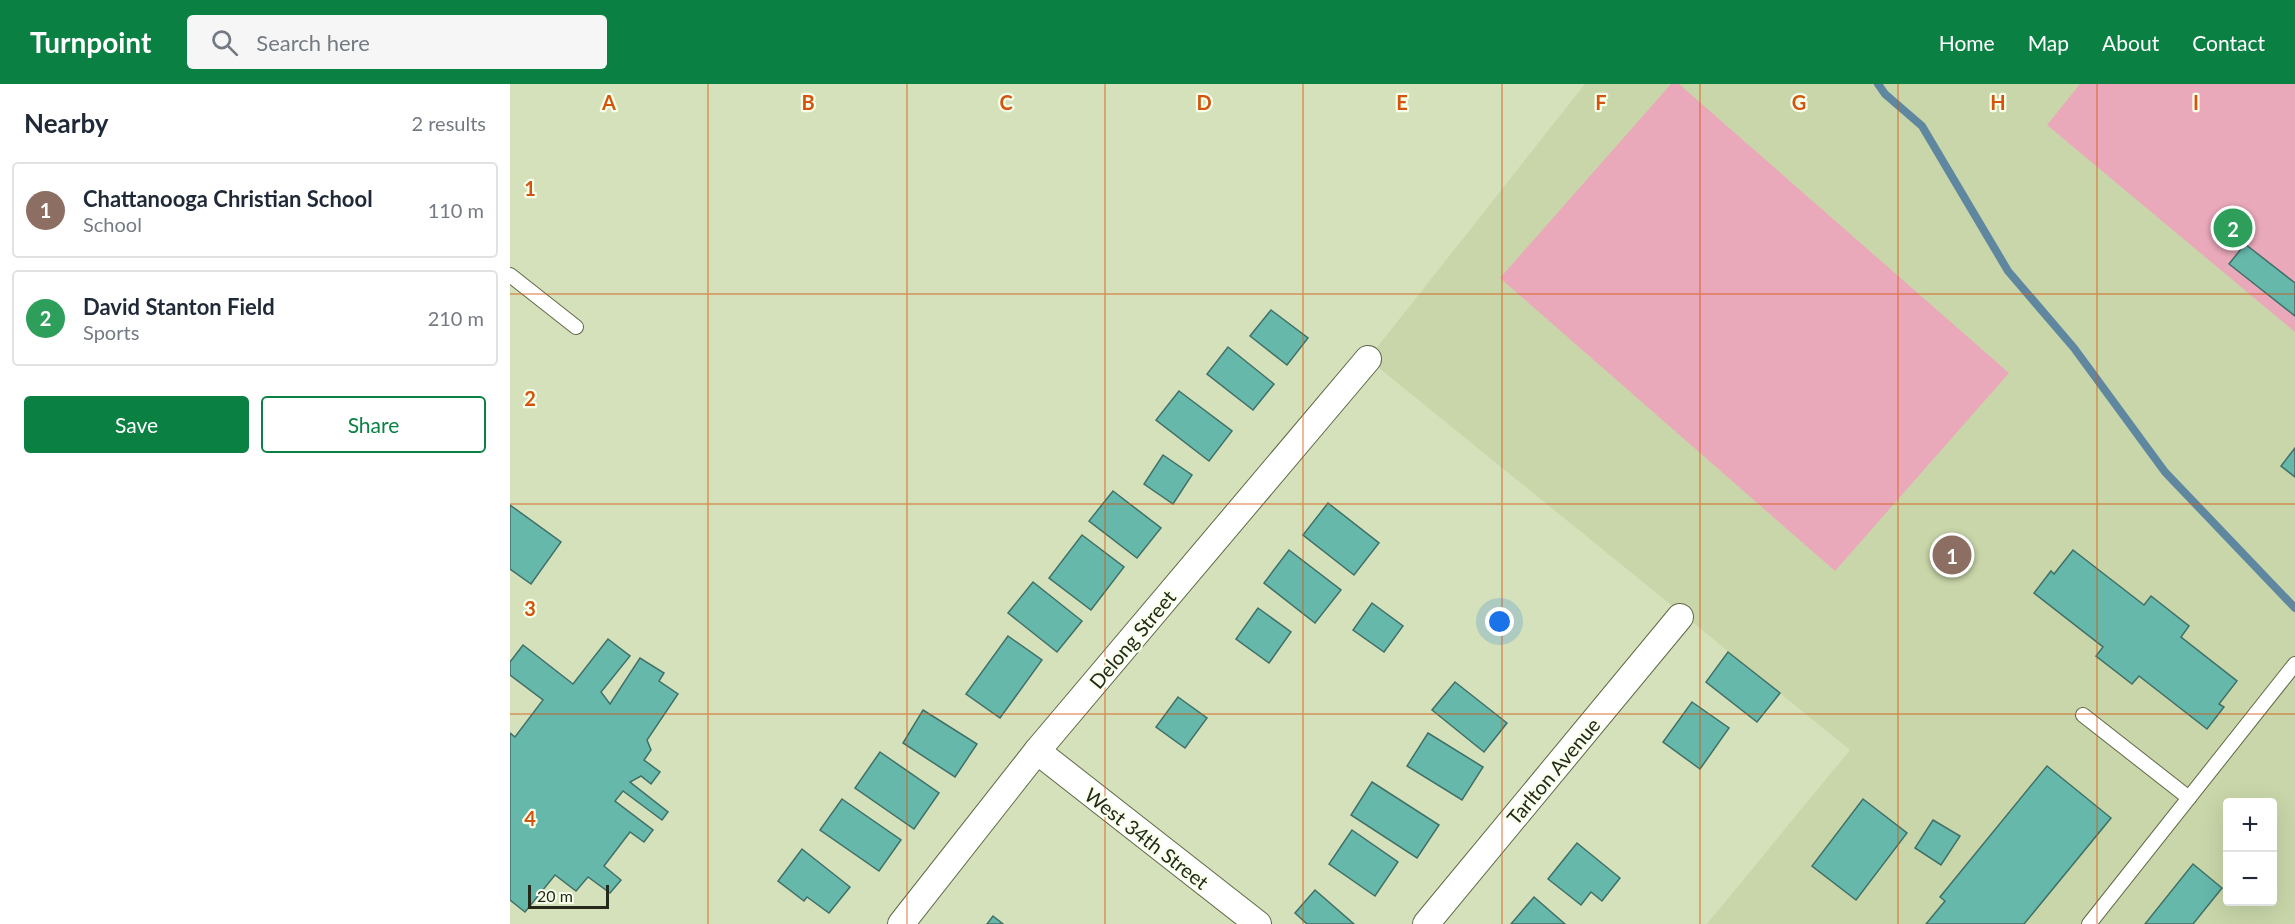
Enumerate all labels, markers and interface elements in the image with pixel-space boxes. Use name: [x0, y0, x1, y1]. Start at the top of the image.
search box: [187, 15, 607, 69]
text: Turnpoint: [30, 25, 151, 59]
icon: search: [208, 26, 241, 59]
text: Search here: [256, 29, 370, 56]
text: Home: [1939, 30, 1995, 55]
text: Map: [2028, 30, 2069, 55]
text: About: [2102, 30, 2159, 55]
text: Contact: [2192, 30, 2265, 55]
text: A: [601, 90, 616, 114]
text: B: [801, 90, 815, 114]
text: C: [999, 90, 1013, 114]
text: D: [1196, 90, 1212, 114]
text: E: [1396, 90, 1408, 114]
text: F: [1595, 90, 1607, 114]
text: G: [1792, 90, 1806, 114]
text: H: [1990, 90, 2006, 114]
text: I: [2193, 90, 2199, 114]
text: Nearby: [24, 107, 109, 139]
text: 2 results: [411, 111, 486, 135]
text: 1: [524, 176, 536, 200]
text: Chattanooga Christian School: [83, 185, 373, 212]
text: 1: [40, 198, 51, 222]
text: 110 m: [428, 198, 484, 222]
pin: 2: [2214, 206, 2252, 250]
text: School: [83, 212, 142, 236]
text: David Stanton Field: [83, 293, 275, 320]
text: 2: [40, 306, 51, 330]
text: 210 m: [428, 306, 484, 330]
text: Sports: [83, 320, 139, 344]
text: 2: [524, 386, 536, 410]
button: Save: [24, 396, 249, 453]
button: Share: [261, 396, 486, 453]
pin: 1: [1932, 532, 1972, 578]
street label: Delong Street: [1084, 585, 1180, 693]
text: 3: [524, 596, 536, 620]
your location: [1485, 607, 1514, 636]
street label: Tarlton Avenue: [1501, 713, 1605, 829]
street label: West 34th Street: [1080, 782, 1214, 894]
map controls: [2223, 798, 2277, 906]
button: +: [2223, 798, 2277, 852]
text: 4: [524, 806, 536, 830]
button: −: [2223, 852, 2277, 906]
scale bar: [528, 882, 609, 910]
text: 20 m: [537, 886, 573, 905]

